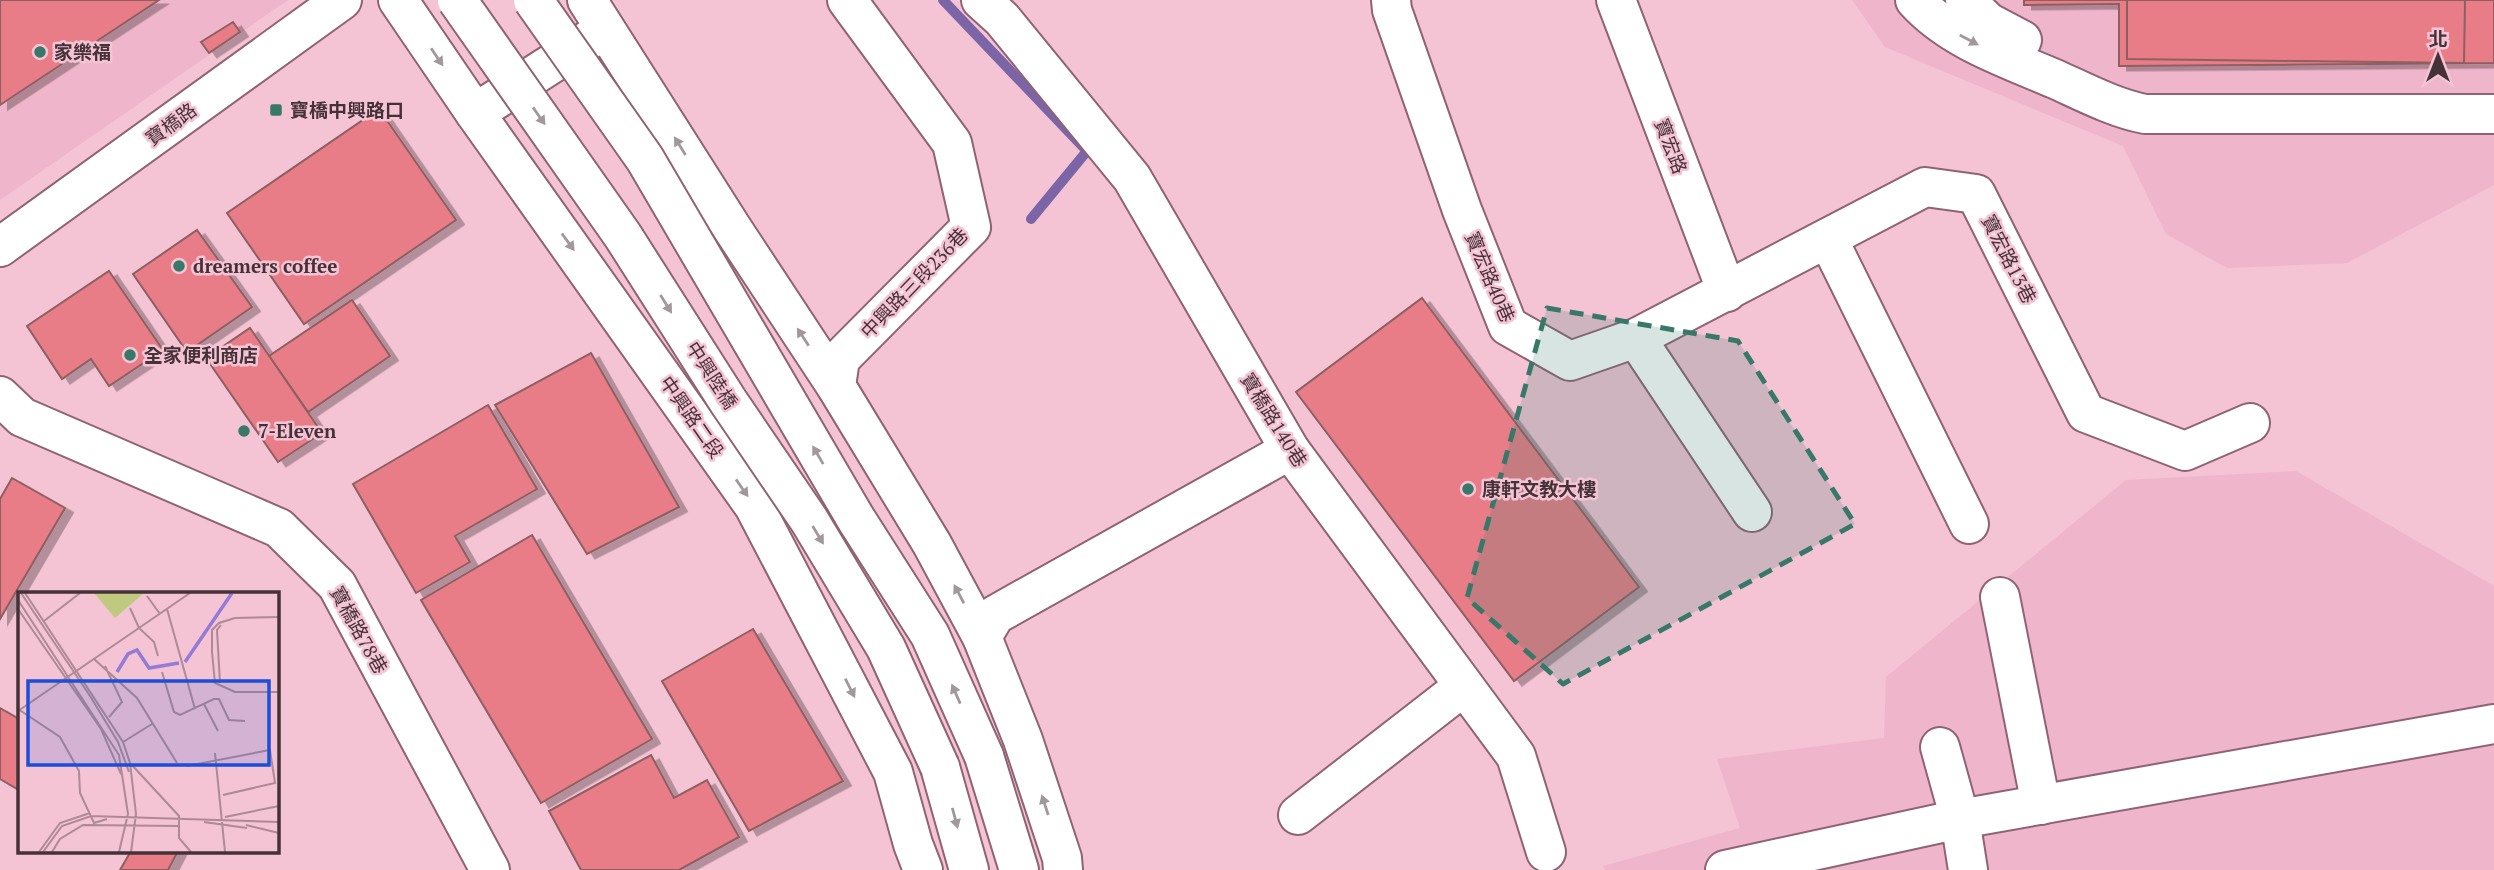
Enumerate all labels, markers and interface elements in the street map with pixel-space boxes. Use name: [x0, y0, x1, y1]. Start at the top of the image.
north arrow: [2403, 21, 2473, 91]
text: 北: [2428, 26, 2448, 51]
one-way arrow: [1960, 34, 1979, 46]
place label: 家樂福: [54, 39, 111, 64]
marker: 家樂福: [32, 44, 48, 60]
one-way arrow: [430, 47, 443, 66]
street label: 寶橋路: [140, 97, 201, 150]
place label: 寶橋中興路口: [290, 97, 404, 122]
marker: 寶橋中興路口: [268, 102, 284, 118]
one-way arrow: [532, 107, 546, 125]
street label: 寶宏路: [1650, 115, 1693, 177]
one-way arrow: [673, 136, 686, 155]
street label: 寶宏路13巷: [1976, 210, 2042, 307]
street label: 中興路三段236巷: [854, 222, 973, 343]
street label: 寶宏路40巷: [1460, 228, 1521, 326]
one-way arrow: [561, 233, 575, 251]
place label: dreamers coffee: [193, 253, 337, 278]
marker: dreamers coffee: [171, 258, 187, 274]
one-way arrow: [660, 294, 673, 314]
one-way arrow: [797, 327, 810, 347]
street label: 中興陸橋: [681, 336, 744, 413]
place label: 全家便利商店: [144, 342, 258, 367]
marker: 全家便利商店: [122, 347, 138, 363]
street label: 寶橋路140巷: [1236, 368, 1313, 471]
street label: 中興路二段: [655, 371, 730, 463]
place label: 7-Eleven: [258, 418, 337, 443]
marker: 7-Eleven: [236, 423, 252, 439]
one-way arrow: [812, 445, 824, 465]
place label: 康軒文教大樓: [1482, 476, 1596, 501]
one-way arrow: [735, 479, 749, 497]
marker: 康軒文教大樓: [1460, 481, 1476, 497]
one-way arrow: [812, 525, 825, 544]
street label: 寶橋路78巷: [325, 582, 394, 678]
one-way arrow: [953, 584, 965, 604]
inset map: [18, 592, 278, 852]
one-way arrow: [844, 678, 855, 698]
one-way arrow: [950, 684, 962, 704]
one-way arrow: [1039, 794, 1049, 815]
one-way arrow: [950, 807, 961, 829]

